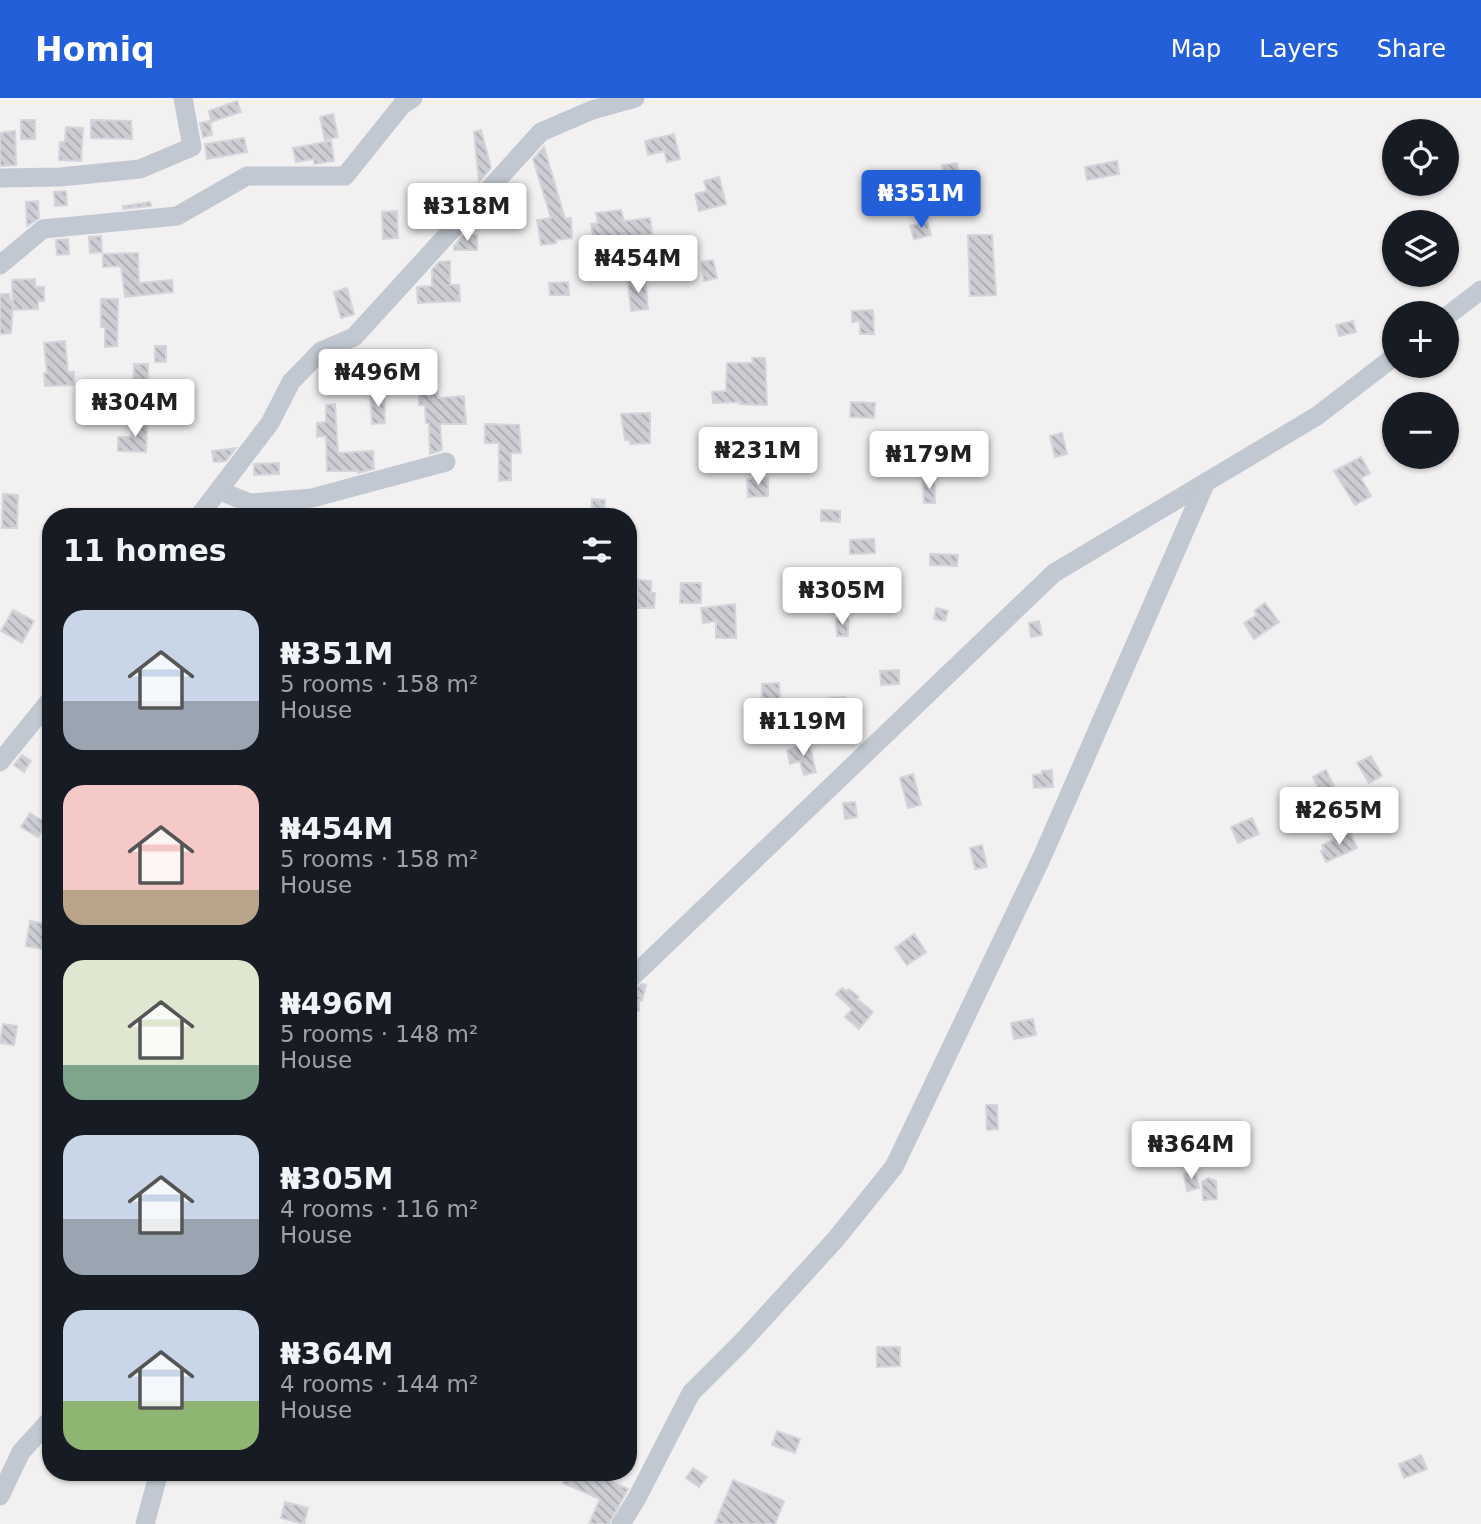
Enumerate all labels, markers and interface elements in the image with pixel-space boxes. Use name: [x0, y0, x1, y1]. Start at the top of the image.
text: Homiq: [35, 30, 155, 69]
text: Map: [1171, 35, 1221, 63]
text: Layers: [1259, 35, 1339, 63]
text: Share: [1377, 35, 1446, 63]
map controls: [1382, 119, 1459, 469]
button: locate: [1382, 119, 1459, 196]
pin: ₦351M: [872, 170, 970, 230]
text: ₦351M: [878, 180, 964, 206]
pin: ₦318M: [418, 184, 516, 243]
text: ₦318M: [424, 193, 510, 219]
button: layers: [1382, 210, 1459, 287]
pin: ₦454M: [589, 236, 687, 295]
text: ₦454M: [595, 245, 681, 271]
button: +: [1382, 301, 1459, 378]
pin: ₦496M: [329, 350, 427, 409]
text: ₦496M: [335, 359, 421, 385]
pin: ₦304M: [86, 380, 184, 439]
text: ₦304M: [92, 389, 178, 415]
button: −: [1382, 392, 1459, 469]
pin: ₦231M: [709, 428, 807, 487]
pin: ₦179M: [880, 432, 978, 491]
text: ₦231M: [715, 437, 801, 463]
text: ₦179M: [886, 441, 972, 467]
icon: filters: [578, 531, 616, 569]
text: 11 homes: [63, 533, 227, 568]
pin: ₦305M: [793, 568, 891, 627]
text: ₦305M: [799, 577, 885, 603]
text: ₦351M: [280, 636, 393, 671]
icon: home: [119, 638, 203, 722]
text: 5 rooms · 158 m²: [280, 671, 478, 697]
text: House: [280, 697, 352, 723]
pin: ₦119M: [754, 698, 852, 758]
text: ₦119M: [760, 708, 846, 734]
pin: ₦265M: [1290, 788, 1388, 847]
text: ₦265M: [1296, 797, 1382, 823]
text: ₦454M: [280, 811, 393, 846]
icon: home: [119, 813, 203, 897]
text: 5 rooms · 158 m²: [280, 846, 478, 872]
text: House: [280, 872, 352, 898]
text: ₦496M: [280, 986, 393, 1021]
icon: home: [119, 988, 203, 1072]
text: 5 rooms · 148 m²: [280, 1021, 478, 1047]
text: House: [280, 1047, 352, 1073]
pin: ₦364M: [1142, 1122, 1240, 1181]
text: ₦364M: [1148, 1131, 1234, 1157]
text: ₦305M: [280, 1161, 393, 1196]
icon: home: [119, 1163, 203, 1247]
text: 4 rooms · 116 m²: [280, 1196, 478, 1222]
text: House: [280, 1222, 352, 1248]
text: ₦364M: [280, 1336, 393, 1371]
icon: home: [119, 1338, 203, 1422]
text: 4 rooms · 144 m²: [280, 1371, 478, 1397]
text: House: [280, 1397, 352, 1423]

